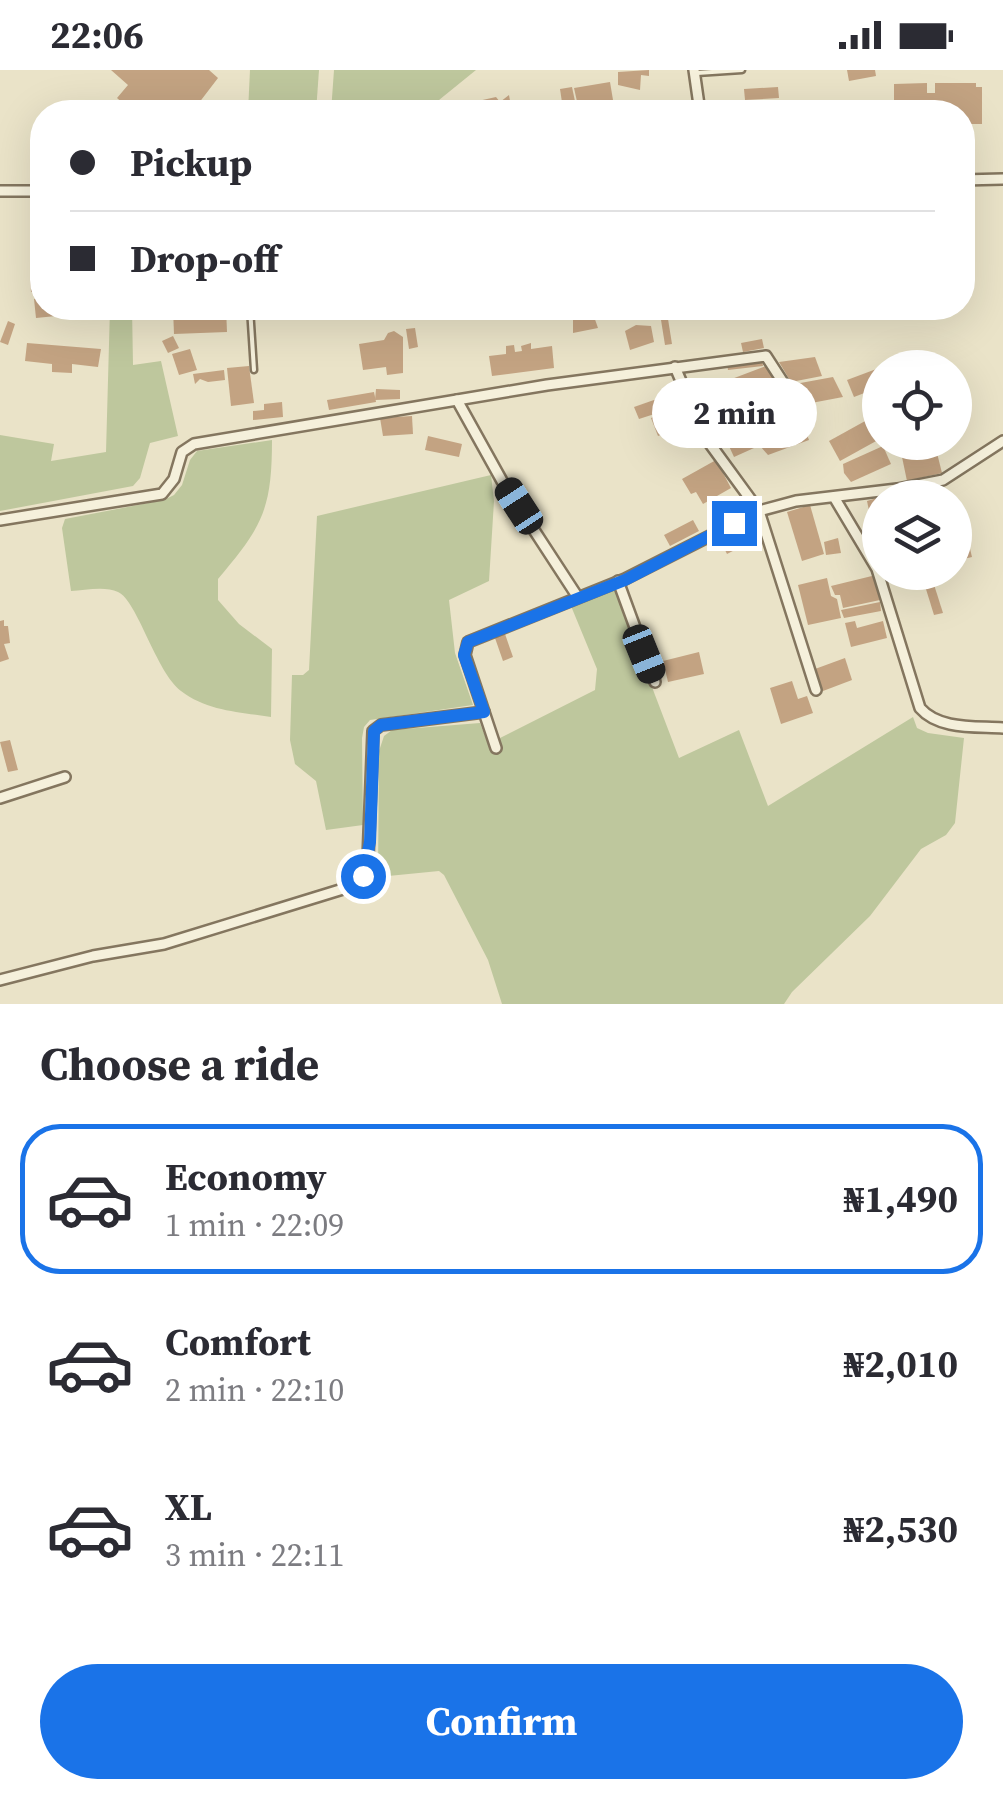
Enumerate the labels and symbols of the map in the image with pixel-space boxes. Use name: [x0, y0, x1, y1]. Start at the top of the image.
callout: 2 min: [652, 378, 816, 448]
car: [490, 473, 548, 539]
route end: [712, 501, 757, 546]
car: [619, 621, 669, 687]
route start: [341, 854, 386, 899]

